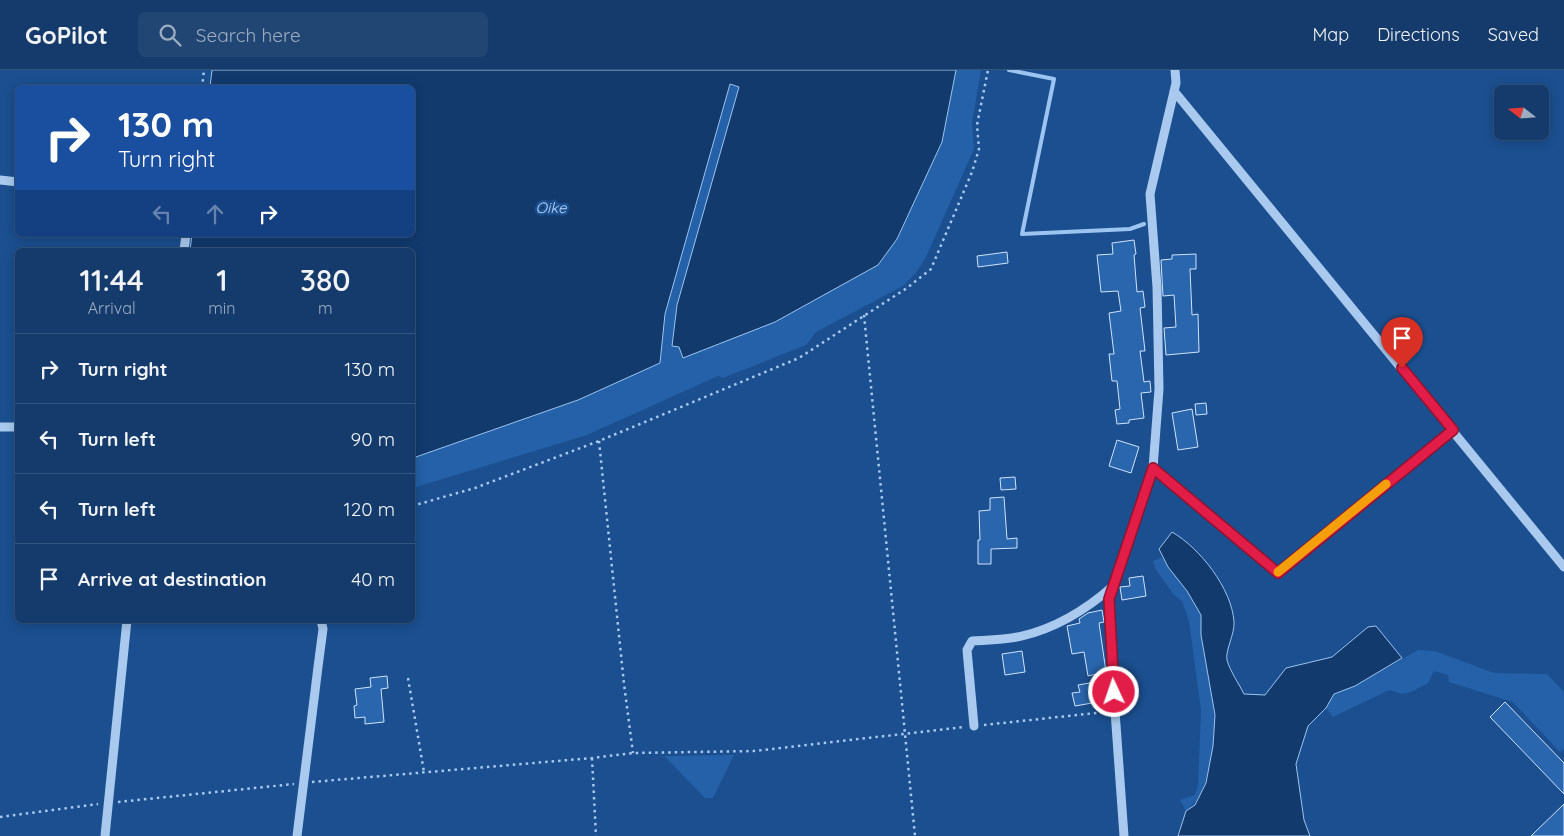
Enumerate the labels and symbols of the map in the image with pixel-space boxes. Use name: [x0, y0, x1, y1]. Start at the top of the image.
north arrow: [1494, 85, 1549, 140]
water label: Oike: [536, 198, 567, 217]
pin: [1381, 317, 1423, 368]
position arrow: [1087, 665, 1139, 717]

